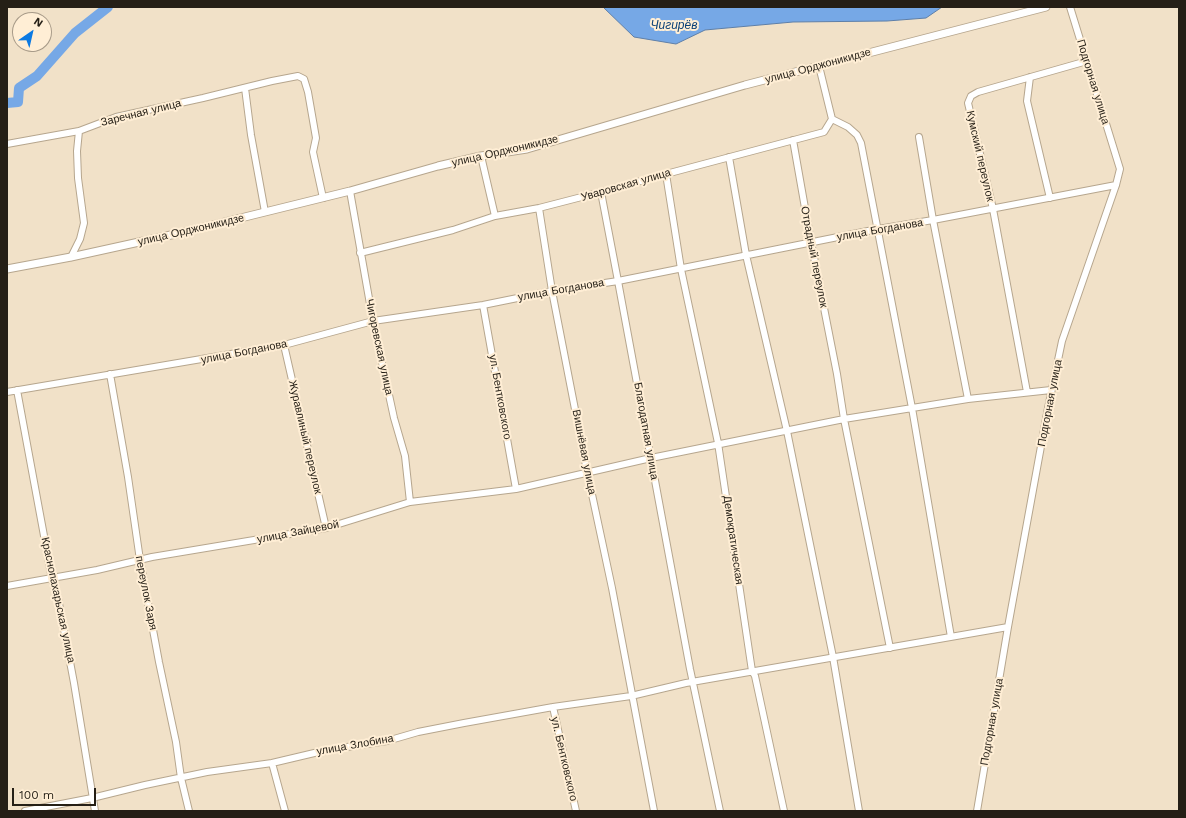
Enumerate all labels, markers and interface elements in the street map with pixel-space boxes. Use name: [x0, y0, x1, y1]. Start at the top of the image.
north arrow: [12, 12, 52, 52]
text: N: [31, 15, 45, 30]
water label: Чигирёв: [651, 18, 697, 32]
street label: Подгорная улица: [1074, 38, 1112, 126]
street label: улица Орджоникидзе: [764, 46, 872, 86]
street label: Заречная улица: [99, 97, 183, 129]
street label: Кумский переулок: [963, 109, 997, 203]
street label: улица Орджоникидзе: [450, 132, 560, 170]
street label: Уваровская улица: [580, 166, 672, 204]
street label: Отрадный переулок: [798, 205, 830, 309]
street label: улица Орджоникидзе: [136, 211, 246, 249]
street label: улица Богданова: [836, 216, 924, 244]
street label: улица Богданова: [517, 276, 605, 304]
street label: Чигоревская улица: [362, 298, 396, 396]
street label: улица Богданова: [200, 337, 288, 367]
street label: ул. Бентковского: [486, 353, 514, 441]
street label: Подгорная улица: [1035, 358, 1065, 448]
street label: Журавлиный переулок: [285, 379, 325, 495]
street label: Благодатная улица: [631, 381, 661, 481]
street label: Вишнёвая улица: [569, 408, 599, 496]
street label: Демократическая: [720, 495, 746, 585]
street label: улица Зайцевой: [256, 518, 340, 546]
street label: Краснопахарьская улица: [38, 536, 78, 664]
street label: переулок Заря: [132, 555, 160, 631]
street label: Подгорная улица: [978, 677, 1006, 767]
street label: ул. Бентковского: [548, 716, 580, 802]
street label: улица Злобина: [315, 732, 395, 758]
scale bar: [14, 780, 98, 806]
text: 100 m: [19, 788, 54, 802]

